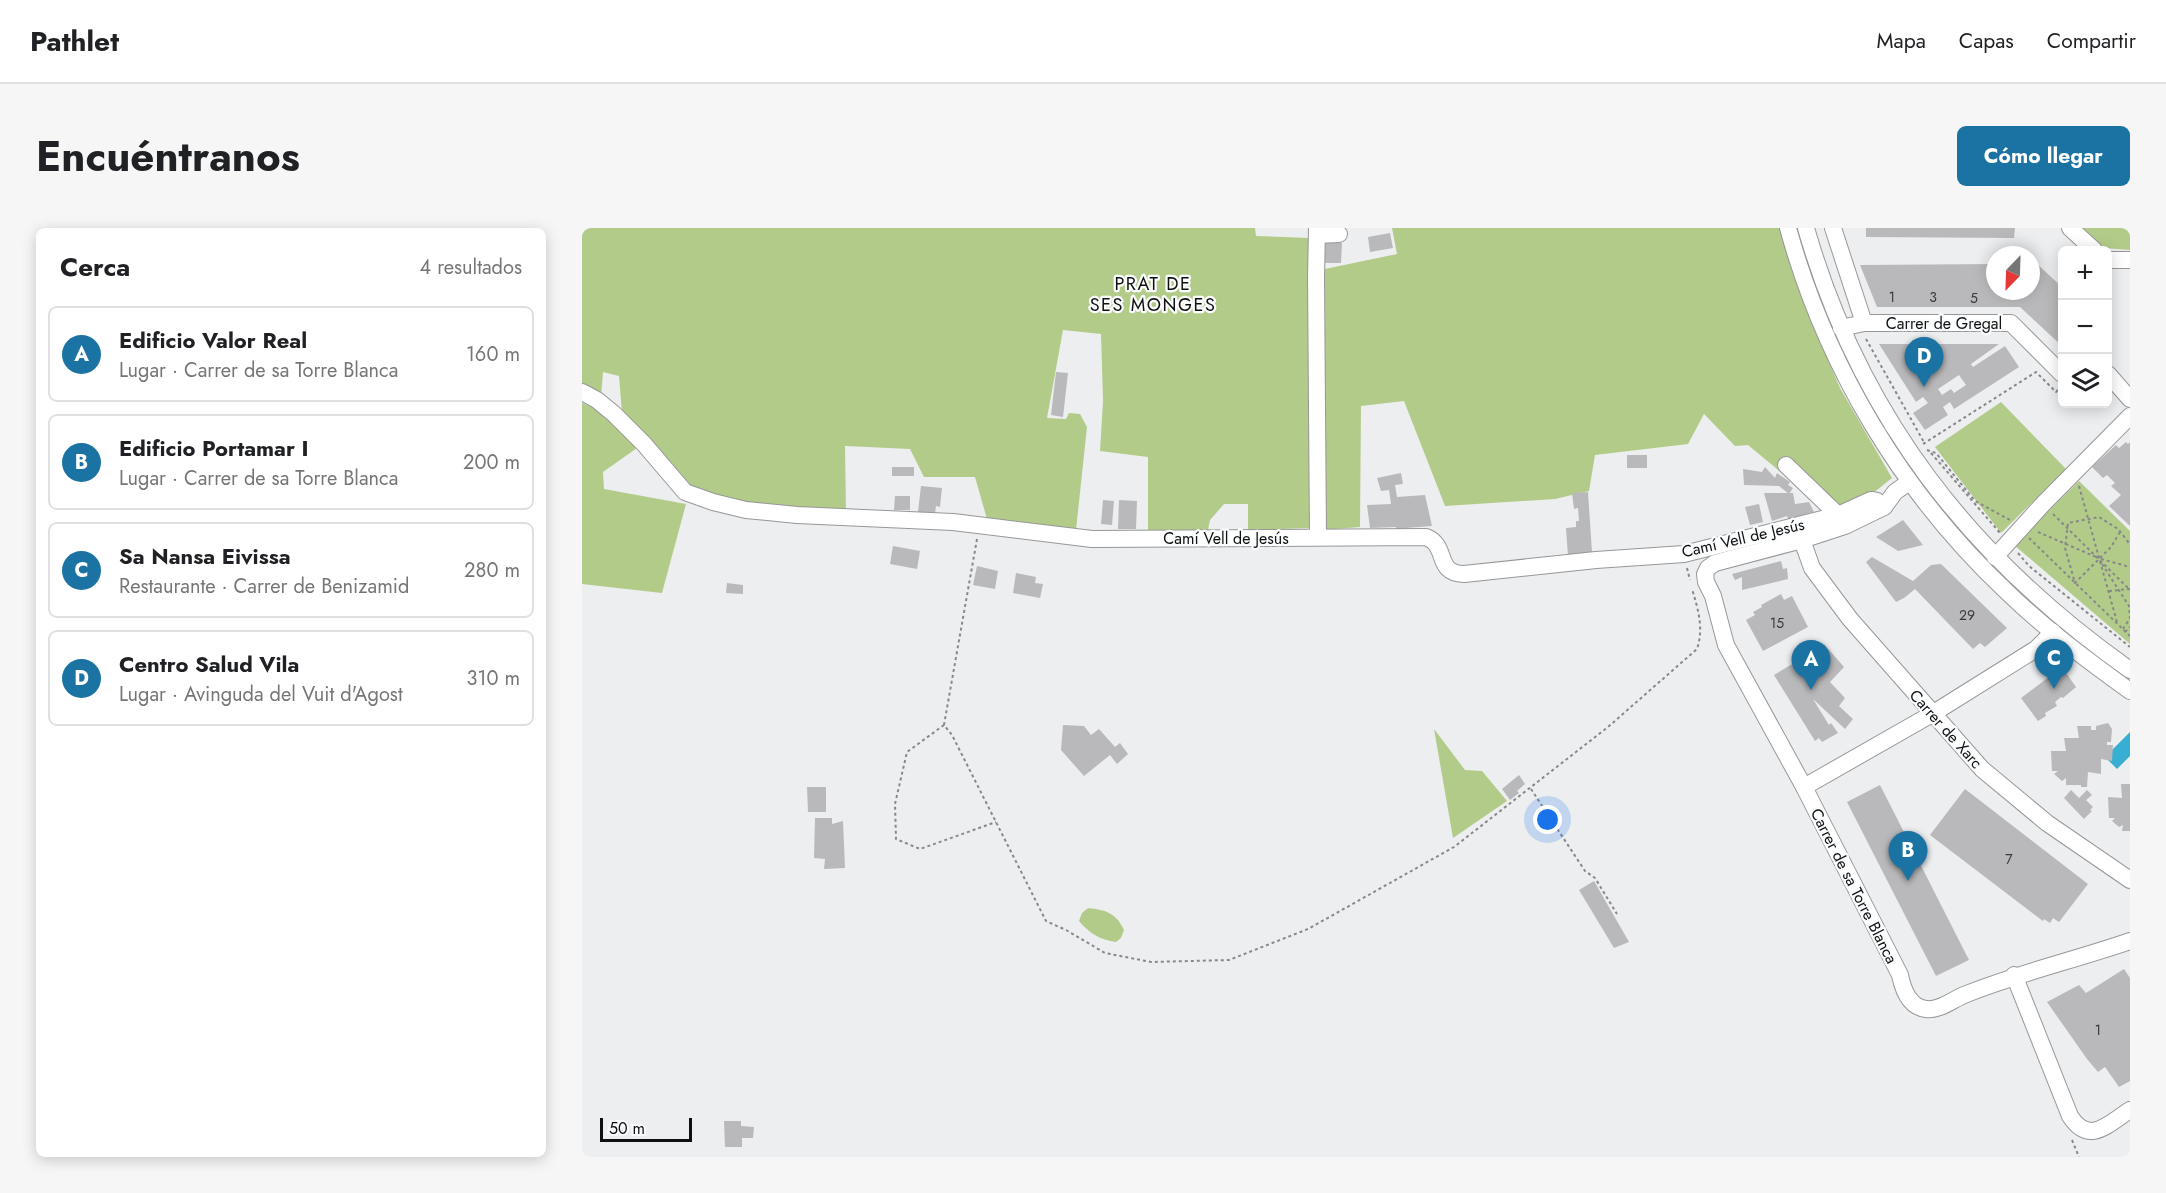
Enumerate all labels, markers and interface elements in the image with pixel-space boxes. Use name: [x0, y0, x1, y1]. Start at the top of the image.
text: Pathlet: [30, 21, 119, 62]
text: Mapa: [1877, 26, 1926, 56]
text: Capas: [1959, 26, 2014, 56]
text: Compartir: [2047, 26, 2136, 56]
text: Encuéntranos: [36, 126, 300, 187]
button: Cómo llegar: [1957, 126, 2130, 186]
north arrow: [1986, 246, 2040, 300]
map controls: [2058, 246, 2112, 408]
button: +: [2058, 246, 2112, 300]
text: Cerca: [60, 248, 130, 286]
text: 4 resultados: [420, 253, 522, 282]
district label: PRAT DE SES MONGES: [1090, 271, 1216, 318]
house number: 1: [1889, 287, 1895, 307]
house number: 3: [1929, 287, 1937, 307]
house number: 5: [1970, 288, 1978, 308]
button: −: [2058, 300, 2112, 354]
street label: Carrer de Gregal: [1886, 312, 2002, 335]
text: Edificio Valor Real: [119, 324, 307, 356]
pin: D: [1904, 338, 1944, 387]
text: A: [74, 340, 89, 369]
text: 160 m: [466, 340, 520, 369]
button: layers: [2058, 354, 2112, 408]
text: Lugar · Carrer de sa Torre Blanca: [119, 356, 398, 385]
text: Edificio Portamar I: [119, 432, 309, 464]
text: B: [75, 448, 88, 477]
text: 200 m: [463, 448, 520, 477]
text: Lugar · Carrer de sa Torre Blanca: [119, 464, 398, 493]
street label: Camí Vell de Jesús: [1679, 513, 1807, 563]
street label: Camí Vell de Jesús: [1163, 527, 1289, 550]
text: Sa Nansa Eivissa: [119, 540, 291, 572]
text: C: [74, 556, 89, 585]
text: 280 m: [464, 556, 520, 585]
text: Restaurante · Carrer de Benizamid: [119, 572, 409, 601]
house number: 29: [1959, 605, 1975, 625]
house number: 15: [1770, 613, 1784, 633]
pin: A: [1792, 640, 1830, 690]
pin: C: [2034, 640, 2074, 689]
text: Centro Salud Vila: [119, 648, 299, 680]
text: D: [74, 664, 89, 693]
text: 310 m: [466, 664, 520, 693]
text: Lugar · Avinguda del Vuit d'Agost: [119, 680, 403, 709]
street label: Carrer de Xarc: [1904, 684, 1988, 774]
street label: Carrer de sa Torre Blanca: [1805, 804, 1903, 968]
your location: [1533, 805, 1562, 834]
pin: B: [1888, 832, 1928, 881]
house number: 7: [2005, 849, 2013, 869]
house number: 1: [2095, 1020, 2101, 1040]
scale bar: [600, 1115, 692, 1142]
text: 50 m: [609, 1117, 645, 1140]

